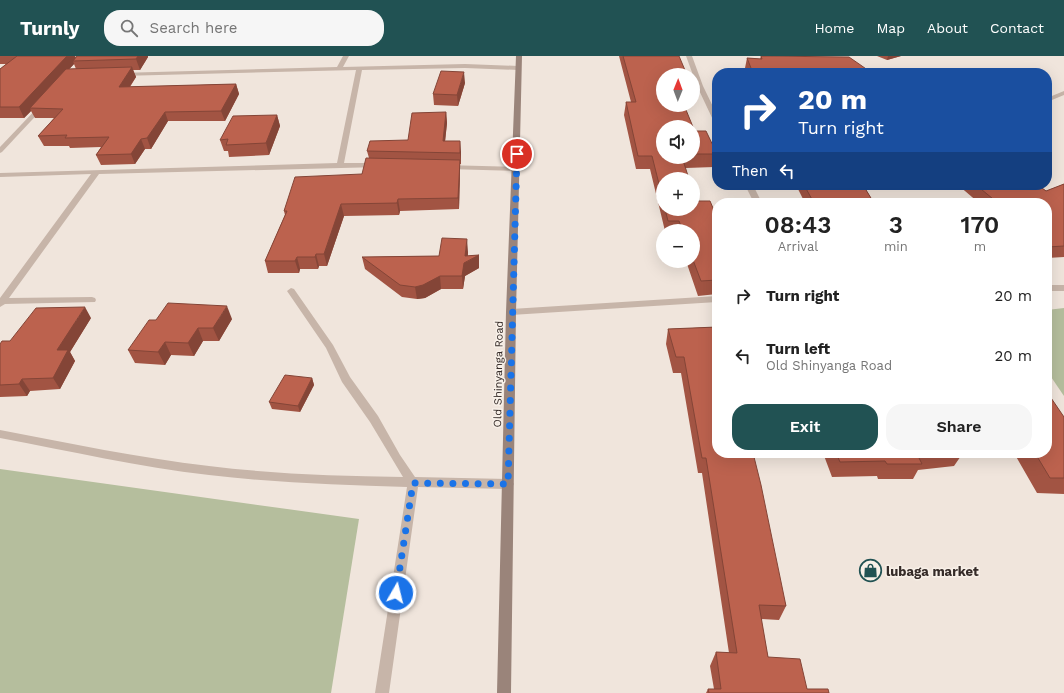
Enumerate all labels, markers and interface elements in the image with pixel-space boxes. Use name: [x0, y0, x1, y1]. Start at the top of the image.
search box: [104, 10, 384, 46]
text: Turnly: [20, 17, 80, 40]
icon: search: [118, 17, 140, 39]
text: Search here: [150, 19, 237, 37]
text: Home: [814, 20, 854, 36]
text: Map: [876, 20, 905, 36]
text: About: [927, 20, 968, 36]
text: Contact: [990, 20, 1044, 36]
north arrow: [656, 68, 700, 112]
map controls: [656, 68, 700, 268]
text: 20 m: [798, 83, 867, 116]
icon: right: [732, 84, 784, 136]
text: Turn right: [798, 117, 884, 138]
button: sound: [656, 120, 700, 164]
pin: [500, 137, 534, 171]
icon: arrive: [506, 143, 528, 165]
icon: left: [776, 160, 798, 182]
text: Then: [732, 162, 768, 180]
button: +: [656, 172, 700, 216]
text: 08:43: [765, 211, 831, 239]
text: 3: [889, 211, 903, 239]
text: 170: [960, 211, 999, 239]
button: −: [656, 224, 700, 268]
text: Arrival: [778, 239, 818, 254]
text: min: [884, 239, 908, 254]
text: m: [974, 239, 986, 254]
icon: right: [732, 285, 754, 307]
text: Turn right: [766, 287, 839, 305]
text: 20 m: [995, 287, 1032, 305]
street label: Old Shinyanga Road: [491, 321, 506, 427]
text: Turn left: [766, 340, 830, 358]
icon: left: [732, 345, 754, 367]
text: 20 m: [995, 347, 1032, 365]
text: Old Shinyanga Road: [766, 358, 892, 373]
button: Exit: [732, 404, 878, 450]
button: Share: [886, 404, 1032, 450]
shop icon: lubaga market: [858, 558, 884, 584]
place label: lubaga market: [886, 564, 979, 579]
position arrow: [375, 572, 417, 614]

